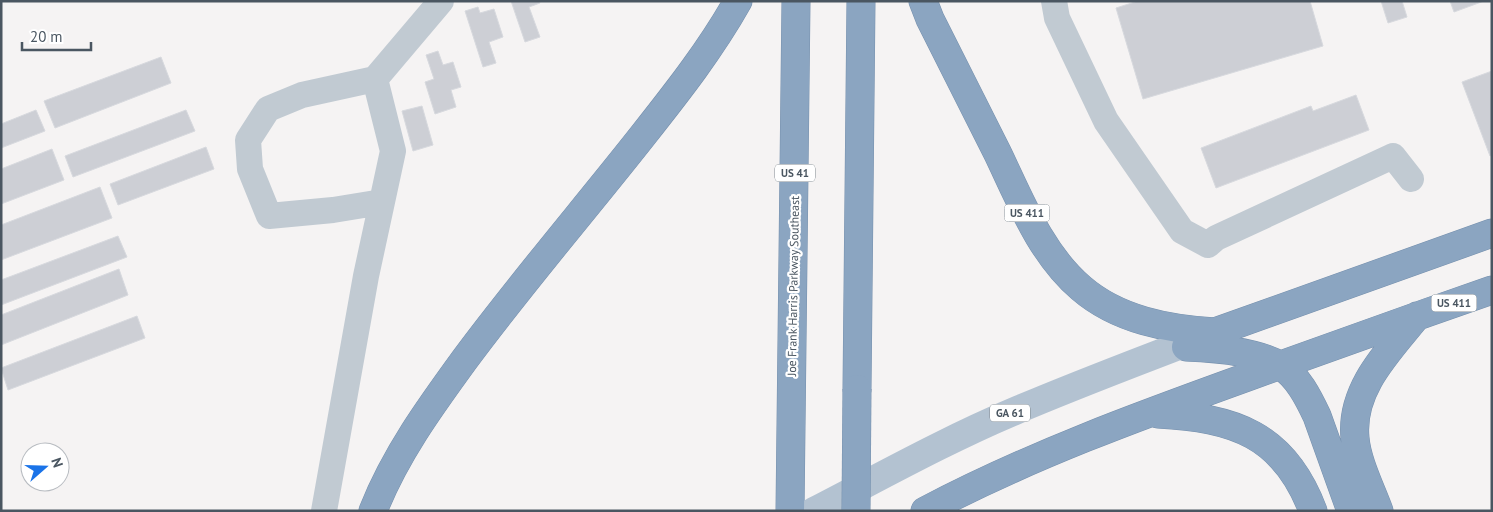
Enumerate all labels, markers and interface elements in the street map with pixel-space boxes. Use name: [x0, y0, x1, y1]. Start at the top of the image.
scale bar: [22, 20, 91, 52]
text: 20 m: [30, 27, 63, 46]
road number: US 41: [775, 164, 815, 182]
street label: Joe Frank Harris Parkway Southeast: [784, 196, 802, 377]
road number: US 411: [1004, 204, 1050, 222]
road number: US 411: [1432, 294, 1476, 312]
road number: GA 61: [990, 404, 1030, 422]
north arrow: [20, 442, 70, 492]
text: N: [47, 455, 67, 470]

